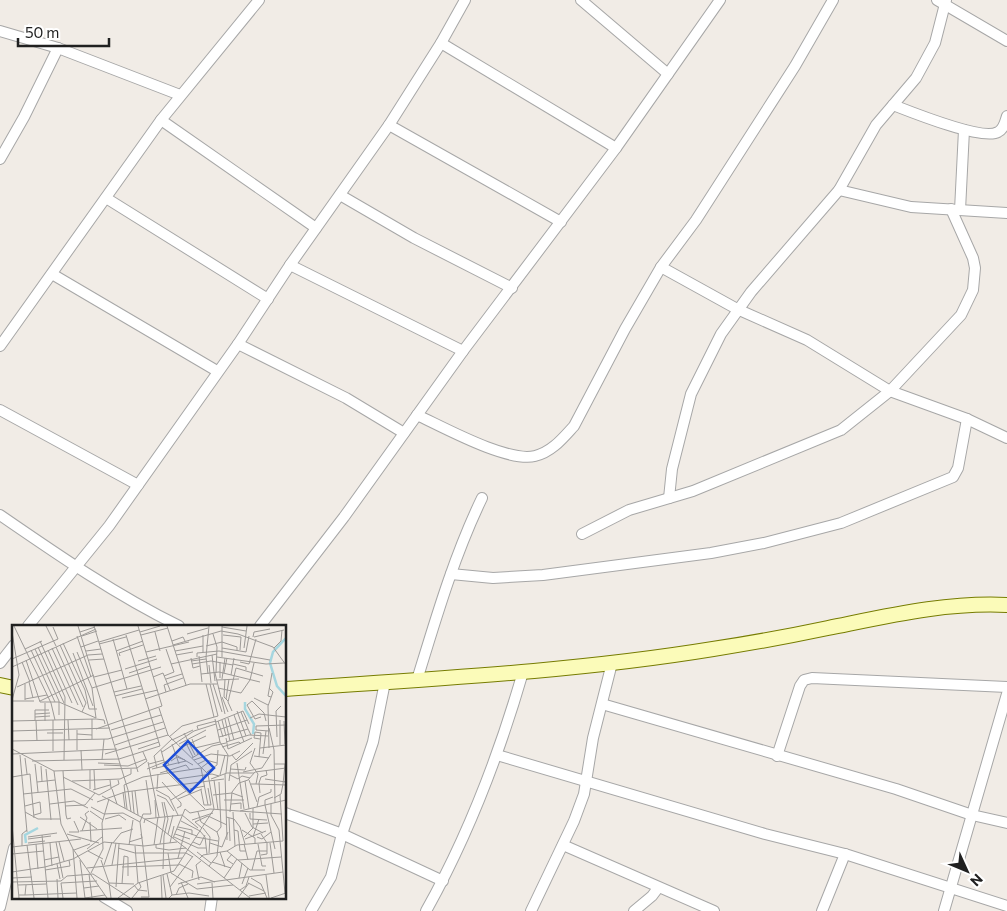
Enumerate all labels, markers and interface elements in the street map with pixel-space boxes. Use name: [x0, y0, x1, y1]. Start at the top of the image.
scale bar: [18, 15, 109, 47]
text: 50 m: [25, 23, 59, 41]
inset map: [12, 625, 286, 898]
north arrow: [942, 846, 992, 896]
text: N: [967, 871, 986, 890]

